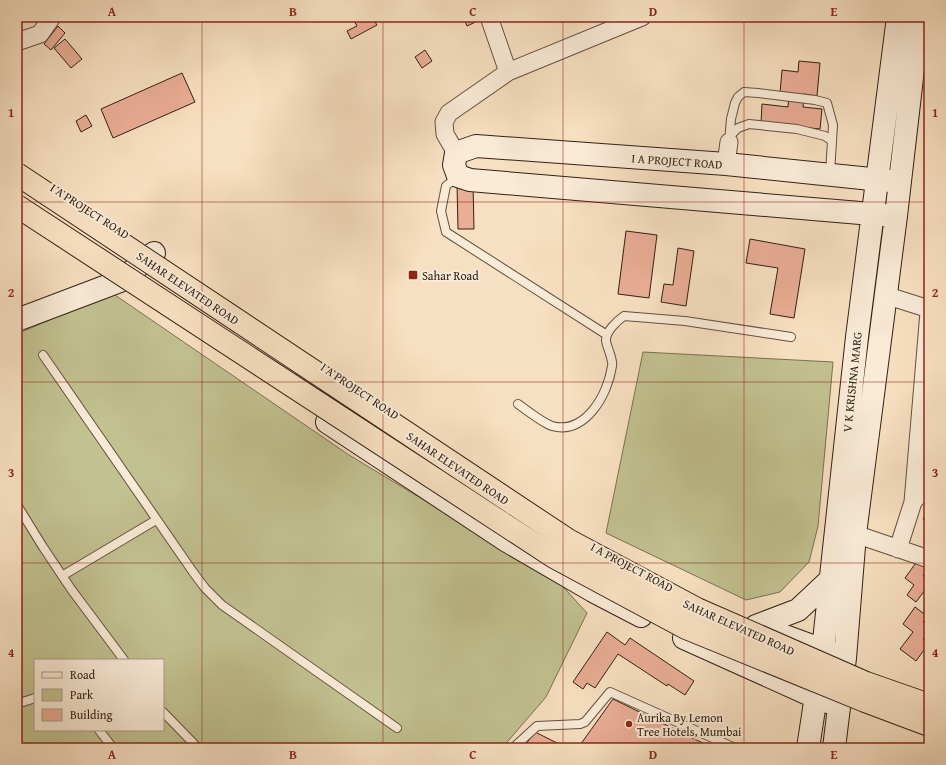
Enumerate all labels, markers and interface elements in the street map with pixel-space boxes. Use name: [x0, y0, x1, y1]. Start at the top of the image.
text: A: [108, 2, 117, 21]
text: B: [289, 2, 297, 21]
text: C: [469, 2, 477, 21]
text: D: [649, 2, 657, 21]
text: E: [831, 2, 838, 21]
text: 1: [8, 103, 14, 122]
text: 1: [932, 103, 938, 122]
street label: I A PROJECT ROAD: [631, 149, 723, 173]
street label: I A PROJECT ROAD: [47, 179, 133, 243]
street label: SAHAR ELEVATED ROAD: [133, 247, 243, 329]
place label: Sahar Road: [422, 267, 479, 284]
marker: Sahar Road: [407, 269, 419, 281]
text: 2: [8, 283, 15, 302]
text: 2: [932, 283, 939, 302]
street label: V K KRISHNA MARG: [838, 331, 866, 433]
street label: I A PROJECT ROAD: [317, 358, 403, 424]
street label: SAHAR ELEVATED ROAD: [403, 427, 513, 509]
text: 3: [8, 463, 14, 482]
text: 3: [932, 463, 938, 482]
street label: I A PROJECT ROAD: [588, 538, 676, 596]
street label: SAHAR ELEVATED ROAD: [681, 595, 797, 659]
text: 4: [8, 643, 15, 662]
text: 4: [932, 643, 939, 662]
legend: [34, 659, 164, 731]
text: Road: [70, 666, 96, 683]
text: Park: [70, 686, 94, 703]
text: Building: [70, 706, 113, 723]
place label: Aurika By Lemon Tree Hotels, Mumbai: [637, 709, 742, 740]
marker: Aurika By Lemon Tree Hotels, Mumbai: [624, 719, 634, 729]
text: A: [108, 745, 117, 764]
text: B: [289, 745, 297, 764]
text: C: [469, 745, 477, 764]
text: D: [649, 745, 657, 764]
text: E: [831, 745, 838, 764]

